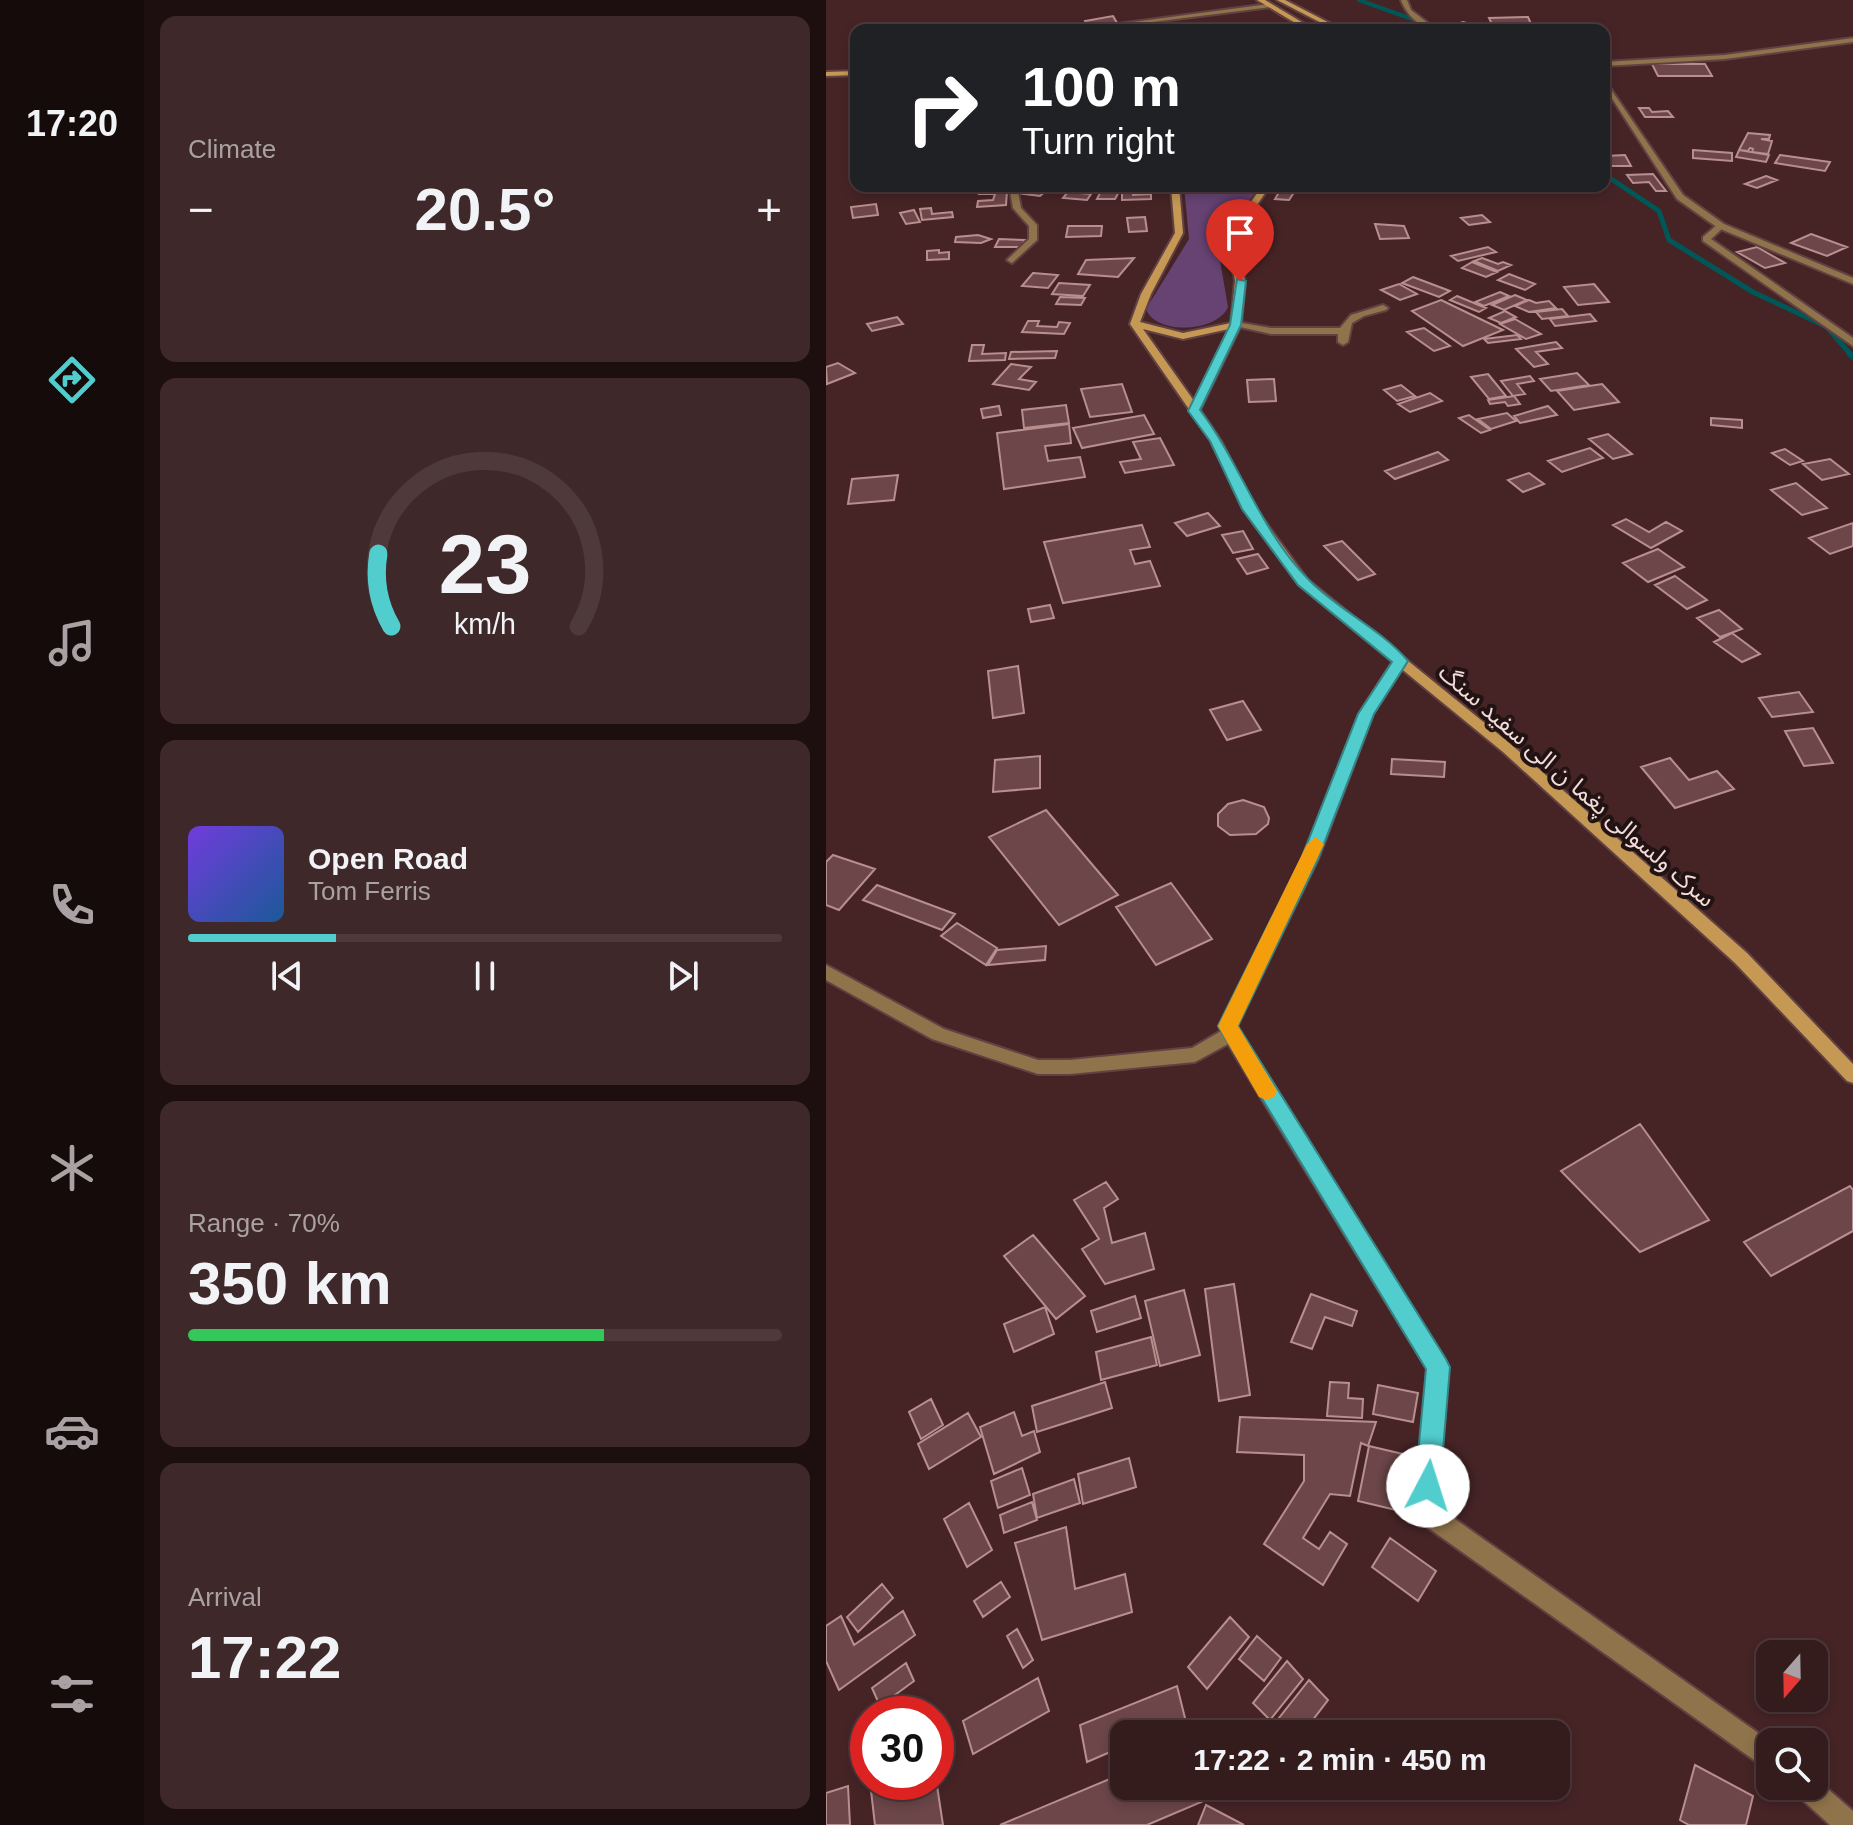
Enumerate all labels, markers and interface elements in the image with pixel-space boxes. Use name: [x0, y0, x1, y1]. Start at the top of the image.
text: 100 m: [1022, 55, 1181, 118]
icon: right: [890, 56, 994, 160]
text: 17:20: [26, 103, 118, 144]
text: Turn right: [1022, 121, 1175, 162]
text: Climate: [188, 134, 276, 164]
text: 20.5°: [415, 176, 555, 243]
text: −: [188, 185, 214, 234]
text: +: [756, 185, 782, 234]
pin: [1206, 199, 1274, 281]
icon: arrive: [1218, 211, 1262, 255]
icon: directions: [44, 352, 100, 408]
text: 23: [439, 517, 531, 610]
text: km/h: [454, 608, 516, 640]
icon: music: [44, 615, 100, 671]
street label: سرک ولسوالی پغما ن الی سفید سنگ: [1432, 658, 1720, 914]
text: Open Road: [308, 842, 468, 875]
text: Tom Ferris: [308, 876, 431, 906]
icon: phone: [44, 877, 100, 933]
icon: previous: [265, 954, 309, 998]
icon: pause: [463, 954, 507, 998]
icon: next: [661, 954, 705, 998]
icon: climate: [44, 1140, 100, 1196]
text: Range · 70%: [188, 1208, 340, 1238]
text: 350 km: [188, 1250, 392, 1317]
icon: car: [44, 1403, 100, 1459]
position arrow: [1386, 1444, 1470, 1528]
text: Arrival: [188, 1582, 262, 1612]
text: 17:22: [188, 1624, 341, 1691]
north arrow: [1756, 1640, 1828, 1712]
map controls: [1756, 1640, 1828, 1800]
icon: filters: [44, 1666, 100, 1722]
speed limit sign: 30: [850, 1696, 954, 1800]
button: search: [1756, 1728, 1828, 1800]
text: 17:22 · 2 min · 450 m: [1193, 1743, 1487, 1776]

